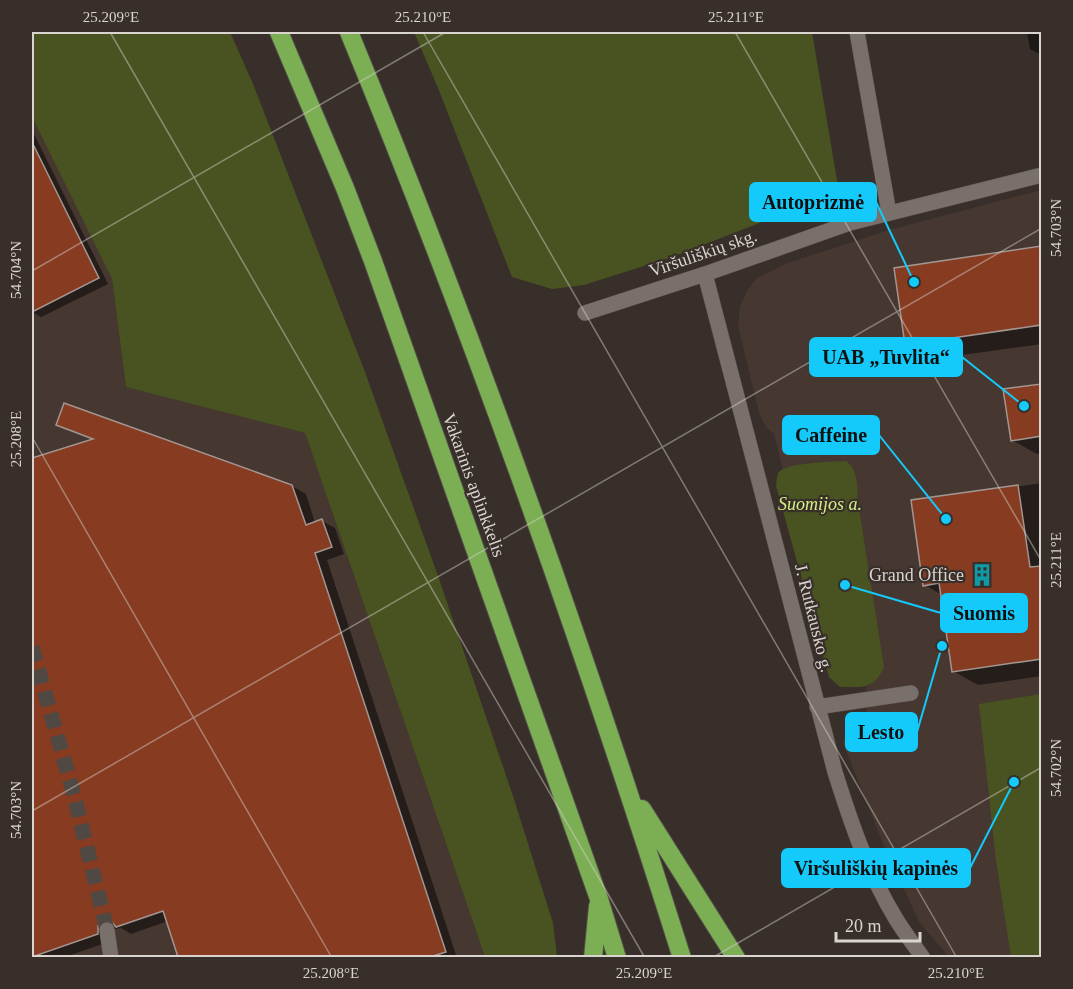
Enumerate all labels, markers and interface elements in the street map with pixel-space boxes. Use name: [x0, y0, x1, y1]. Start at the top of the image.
text: 25.209°E: [83, 9, 139, 25]
text: 25.210°E: [395, 9, 451, 25]
text: 25.211°E: [708, 9, 764, 25]
callout: Autoprizmė: [750, 183, 876, 221]
text: Autoprizmė: [762, 191, 864, 214]
text: 54.703°N: [1048, 199, 1064, 257]
street label: Viršuliškių skg.: [646, 225, 760, 281]
text: 54.704°N: [8, 241, 24, 299]
callout: UAB „Tuvlita“: [810, 338, 962, 376]
text: UAB „Tuvlita“: [822, 346, 950, 368]
street label: Vakarinis aplinkkelis: [439, 410, 509, 560]
text: 25.208°E: [8, 411, 24, 467]
callout: Caffeine: [783, 416, 879, 454]
text: Caffeine: [795, 424, 867, 446]
park label: Suomijos a.: [778, 494, 862, 514]
text: 25.211°E: [1048, 532, 1064, 588]
street label: J. Rutkausko g.: [791, 562, 837, 674]
building icon: Grand Office: [969, 562, 995, 588]
place label: Grand Office: [869, 565, 964, 585]
callout: Suomis: [941, 594, 1027, 632]
text: Suomis: [953, 602, 1015, 624]
callout: Lesto: [846, 713, 917, 751]
text: Lesto: [858, 721, 904, 743]
text: 54.702°N: [1048, 739, 1064, 797]
text: 54.703°N: [8, 781, 24, 839]
callout: Viršuliškių kapinės: [782, 849, 970, 887]
text: Viršuliškių kapinės: [794, 857, 958, 880]
scale bar: [836, 905, 920, 943]
text: 20 m: [845, 916, 882, 936]
text: 25.208°E: [303, 965, 359, 981]
text: 25.209°E: [616, 965, 672, 981]
text: 25.210°E: [928, 965, 984, 981]

